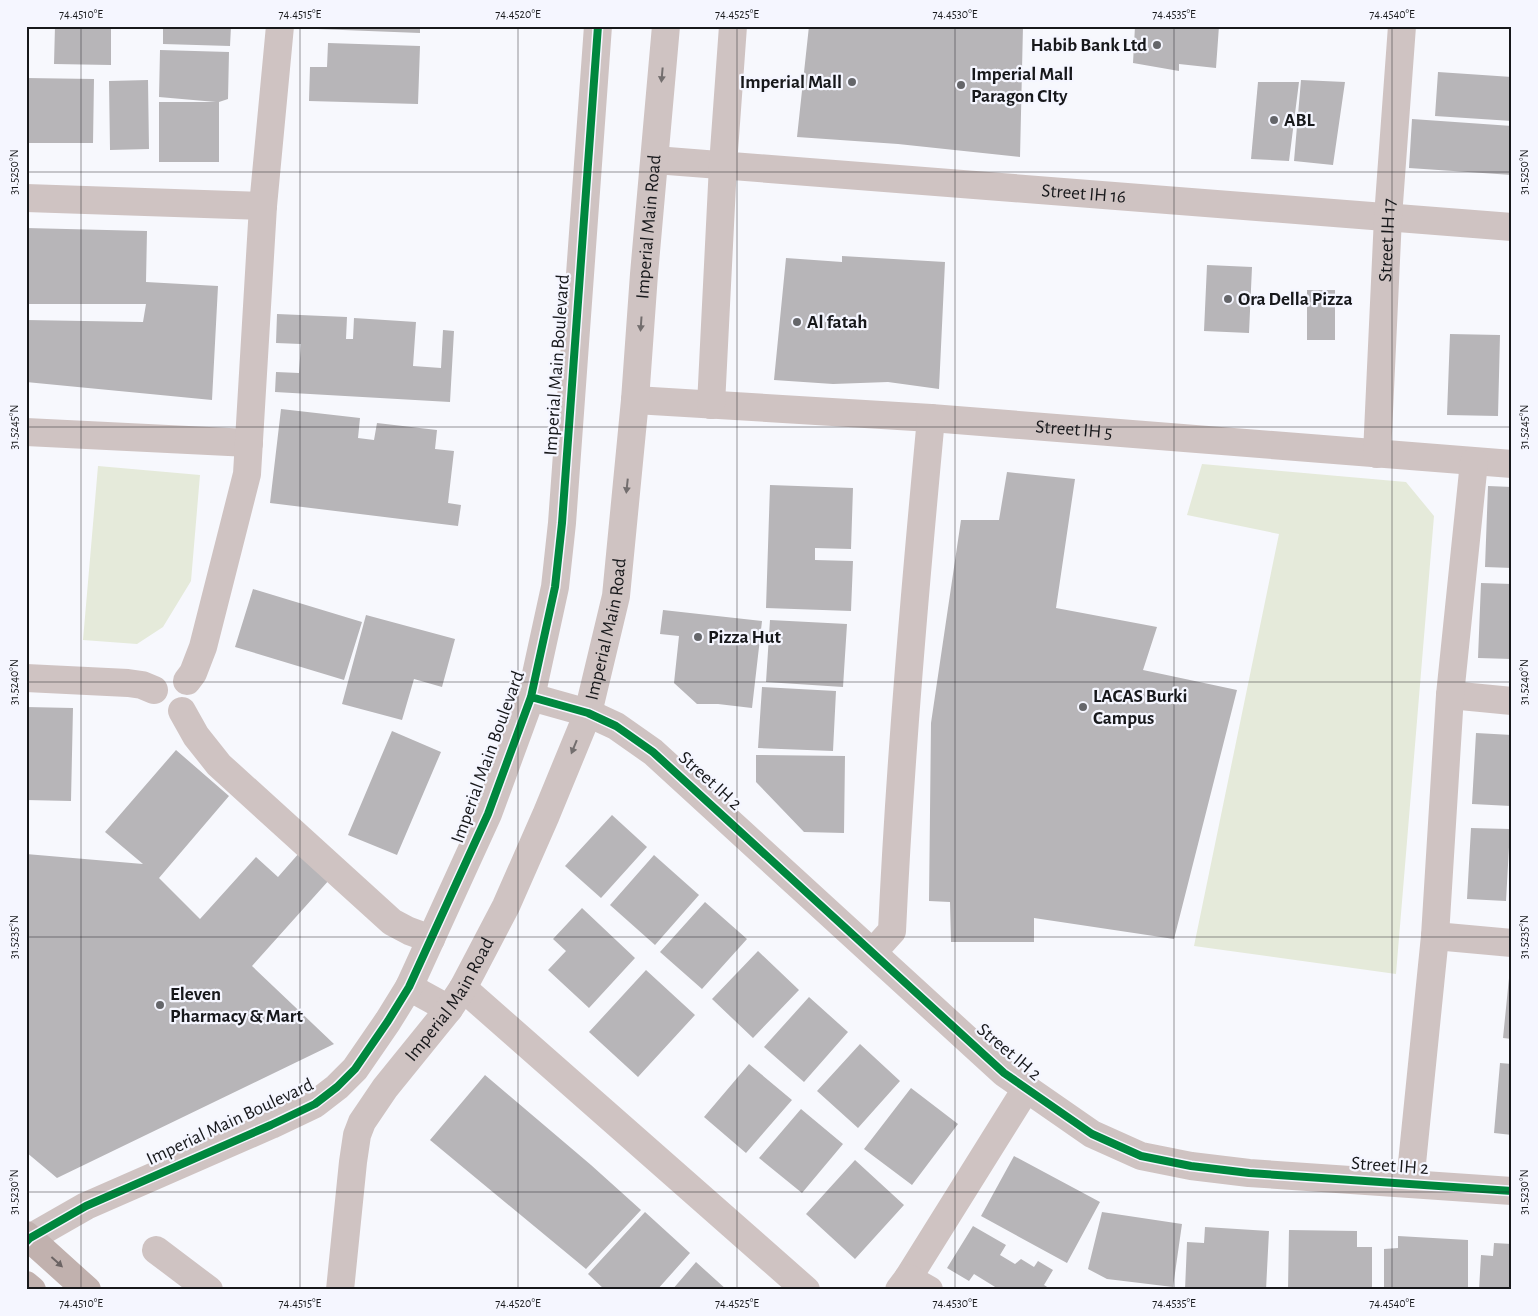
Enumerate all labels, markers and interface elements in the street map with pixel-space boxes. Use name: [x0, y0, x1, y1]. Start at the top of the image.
text: 74.4510°E: [59, 8, 103, 20]
text: 74.4515°E: [279, 8, 322, 20]
text: 74.4520°E: [495, 8, 541, 20]
text: 74.4525°E: [715, 8, 759, 20]
text: 74.4530°E: [933, 8, 978, 20]
text: 74.4535°E: [1152, 8, 1196, 20]
text: 74.4540°E: [1369, 8, 1415, 20]
place label: Habib Bank Ltd: [1030, 36, 1147, 55]
marker: Habib Bank Ltd: [1151, 39, 1163, 51]
place label: Imperial Mall Paragon CIty: [971, 65, 1073, 106]
one-way arrow: [658, 67, 666, 83]
place label: Imperial Mall: [740, 73, 842, 92]
marker: Imperial Mall: [846, 76, 858, 88]
marker: Imperial Mall Paragon CIty: [955, 79, 967, 91]
place label: ABL: [1284, 111, 1315, 130]
marker: ABL: [1268, 114, 1280, 126]
text: 31.5250°N: [8, 149, 20, 195]
text: 31.5250°N: [1518, 149, 1530, 195]
street label: Imperial Main Road: [633, 154, 664, 300]
street label: Street IH 16: [1041, 181, 1127, 206]
street label: Street IH 17: [1375, 198, 1399, 282]
street label: Imperial Main Boulevard: [541, 274, 573, 456]
place label: Ora Della Pizza: [1238, 290, 1353, 309]
marker: Ora Della Pizza: [1222, 293, 1234, 305]
place label: Al fatah: [807, 313, 867, 332]
one-way arrow: [636, 316, 644, 332]
marker: Al fatah: [791, 316, 803, 328]
text: 31.5245°N: [8, 405, 20, 449]
text: 31.5245°N: [1518, 405, 1530, 449]
street label: Street IH 5: [1035, 417, 1113, 442]
one-way arrow: [623, 478, 631, 494]
street label: Imperial Main Road: [582, 557, 629, 702]
place label: Pizza Hut: [708, 628, 782, 647]
marker: Pizza Hut: [692, 631, 704, 643]
text: 31.5240°N: [8, 659, 20, 705]
text: 31.5240°N: [1518, 659, 1530, 705]
street label: Imperial Main Boulevard: [448, 668, 528, 846]
place label: LACAS Burki Campus: [1093, 687, 1187, 728]
marker: LACAS Burki Campus: [1077, 701, 1089, 713]
one-way arrow: [570, 740, 578, 755]
street label: Street IH 2: [675, 748, 746, 814]
text: 31.5235°N: [8, 915, 20, 959]
text: 31.5235°N: [1518, 915, 1530, 959]
street label: Imperial Main Road: [401, 934, 497, 1065]
place label: Eleven Pharmacy & Mart: [170, 985, 303, 1026]
marker: Eleven Pharmacy & Mart: [154, 999, 166, 1011]
street label: Street IH 2: [973, 1020, 1045, 1084]
street label: Imperial Main Boulevard: [144, 1075, 317, 1169]
street label: Street IH 2: [1351, 1154, 1430, 1178]
text: 31.5230°N: [8, 1169, 20, 1215]
text: 31.5230°N: [1518, 1169, 1530, 1215]
one-way arrow: [50, 1256, 62, 1268]
text: 74.4510°E: [59, 1297, 103, 1309]
text: 74.4515°E: [279, 1297, 322, 1309]
text: 74.4520°E: [495, 1297, 541, 1309]
text: 74.4525°E: [715, 1297, 759, 1309]
text: 74.4530°E: [933, 1297, 978, 1309]
text: 74.4535°E: [1152, 1297, 1196, 1309]
text: 74.4540°E: [1369, 1297, 1415, 1309]

